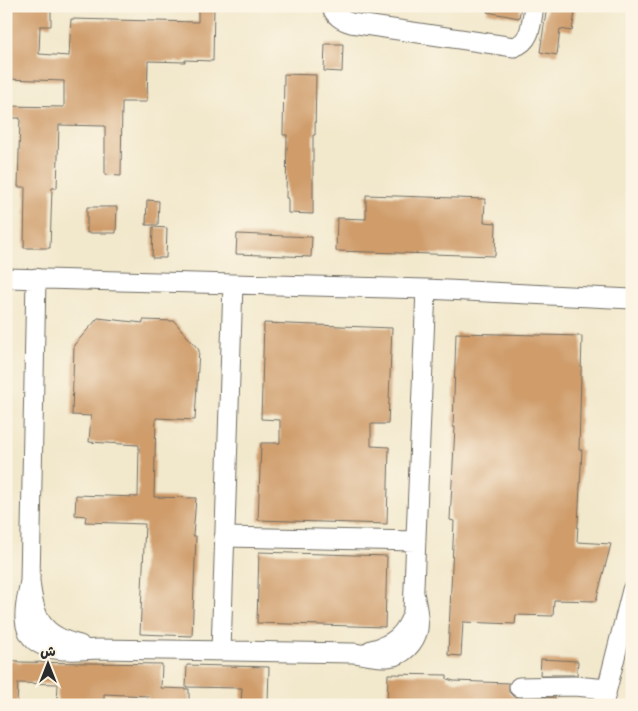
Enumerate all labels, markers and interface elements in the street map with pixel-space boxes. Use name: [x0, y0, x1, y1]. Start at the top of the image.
north arrow: [22, 638, 72, 688]
text: ش: [40, 642, 56, 662]

